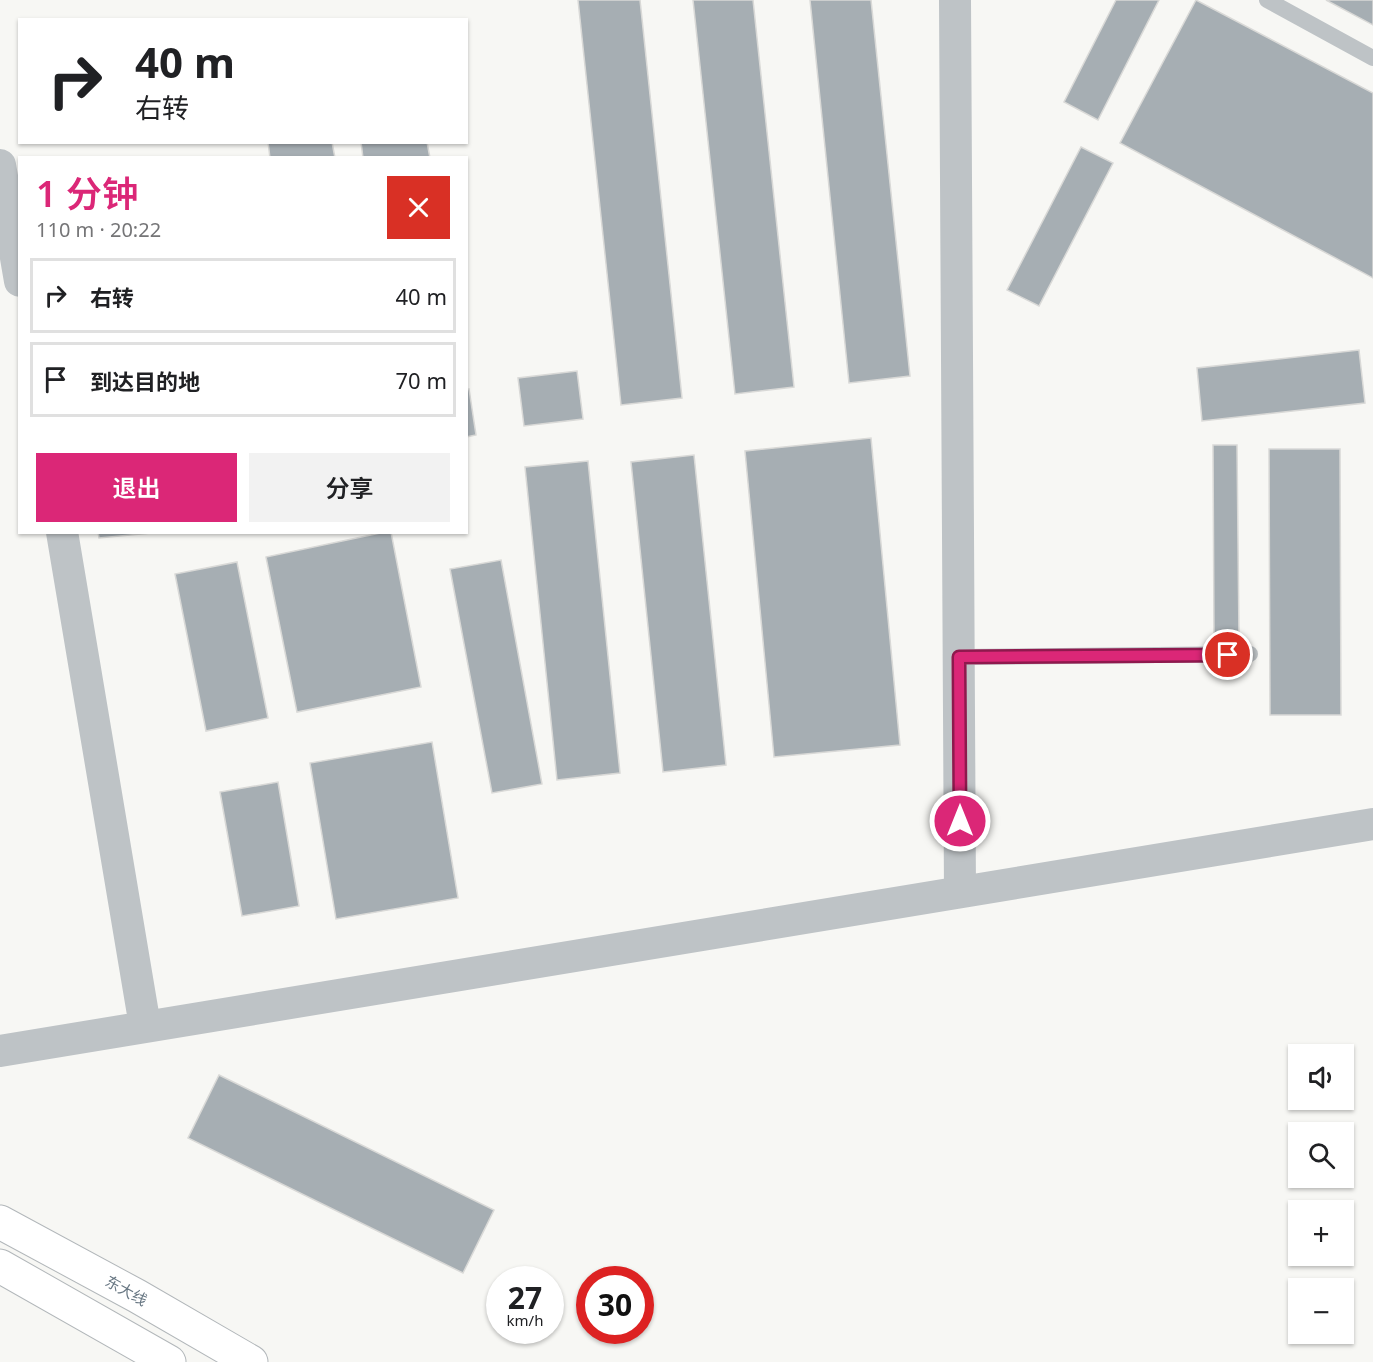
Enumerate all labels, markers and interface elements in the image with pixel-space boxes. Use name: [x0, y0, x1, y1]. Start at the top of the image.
text: 40 m: [135, 33, 235, 90]
icon: right: [36, 42, 114, 120]
text: 右转: [135, 89, 189, 126]
text: 1 分钟: [36, 169, 138, 218]
button: close: [387, 176, 450, 239]
text: 110 m · 20:22: [36, 216, 161, 243]
icon: right: [39, 279, 72, 312]
text: 40 m: [396, 281, 447, 311]
text: 右转: [90, 282, 134, 312]
icon: arrive: [39, 363, 72, 396]
text: 70 m: [396, 365, 447, 395]
text: 到达目的地: [90, 366, 200, 396]
button: 退出: [36, 453, 237, 522]
button: 分享: [249, 453, 450, 522]
pin: [1202, 629, 1253, 680]
icon: arrive: [1211, 638, 1244, 671]
position arrow: [928, 789, 992, 853]
map controls: [1288, 1044, 1354, 1344]
button: sound: [1288, 1044, 1354, 1110]
button: search: [1288, 1122, 1354, 1188]
button: +: [1288, 1200, 1354, 1266]
speed limit sign: 30: [576, 1266, 654, 1344]
street label: 东大线: [102, 1270, 151, 1310]
text: 27: [508, 1277, 542, 1318]
button: −: [1288, 1278, 1354, 1344]
text: km/h: [507, 1310, 543, 1330]

